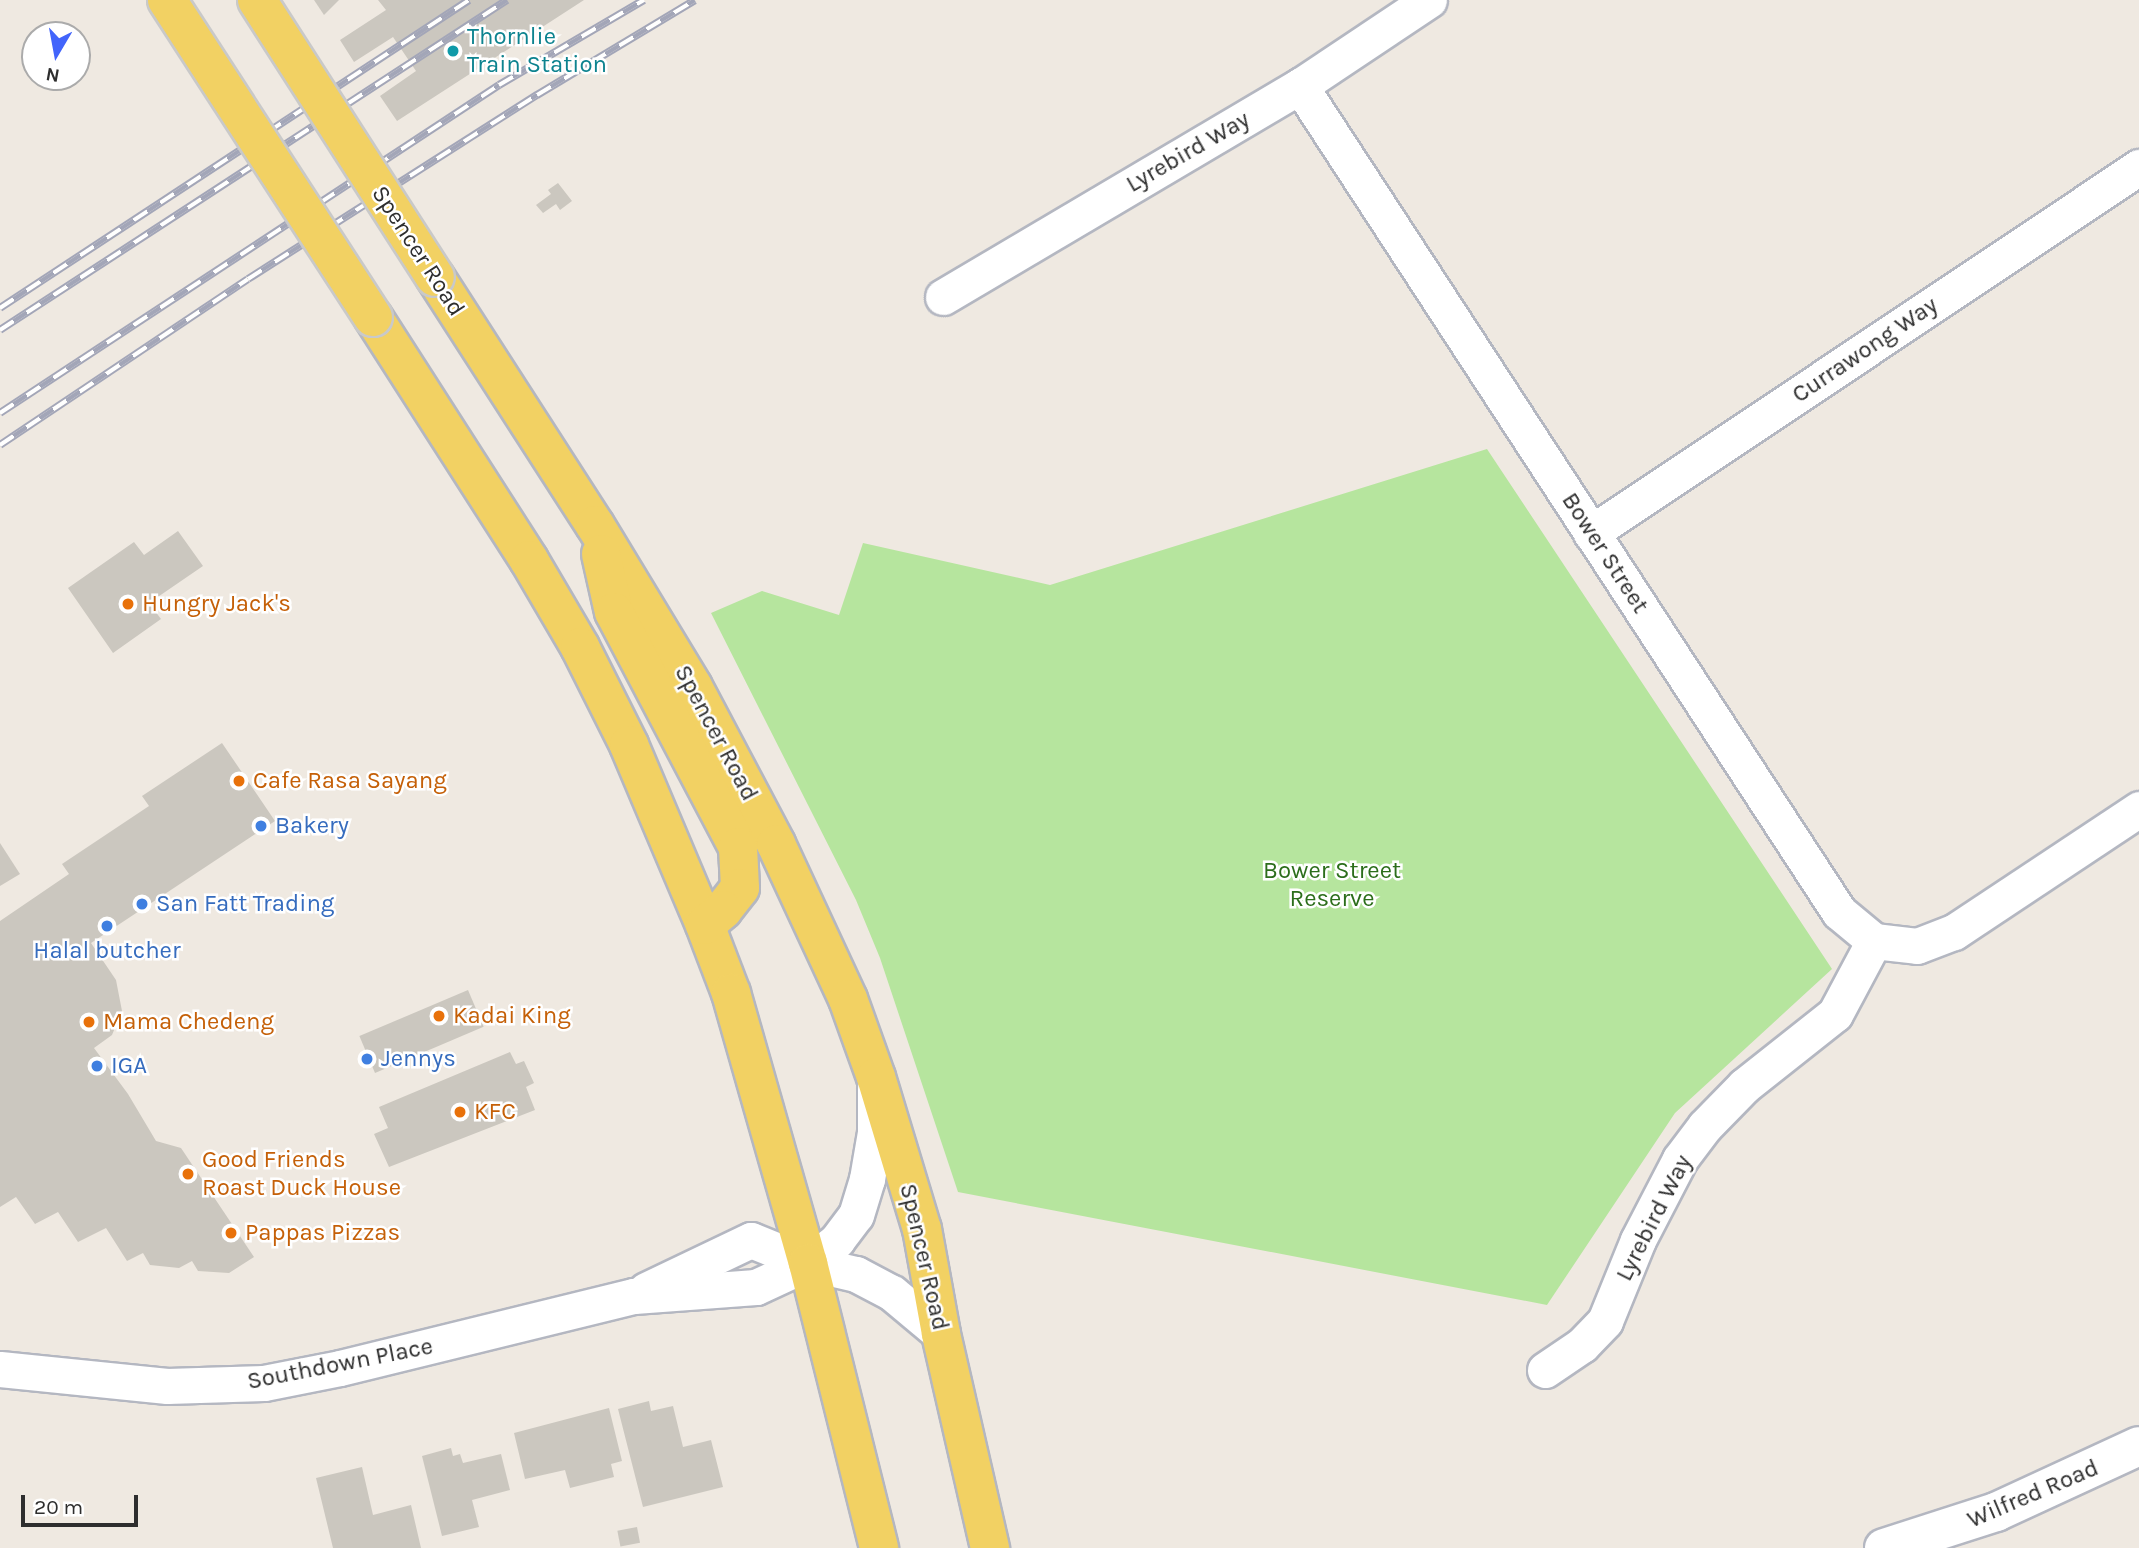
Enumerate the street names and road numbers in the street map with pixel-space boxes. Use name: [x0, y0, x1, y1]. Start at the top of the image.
street label: Lyrebird Way: [1121, 105, 1255, 199]
street label: Spencer Road: [365, 180, 471, 322]
street label: Currawong Way: [1787, 291, 1943, 409]
street label: Bower Street: [1555, 487, 1655, 619]
street label: Spencer Road: [668, 660, 764, 806]
street label: Lyrebird Way: [1610, 1150, 1698, 1286]
street label: Spencer Road: [893, 1181, 955, 1333]
street label: Southdown Place: [245, 1332, 435, 1396]
street label: Wilfred Road: [1963, 1453, 2103, 1535]

